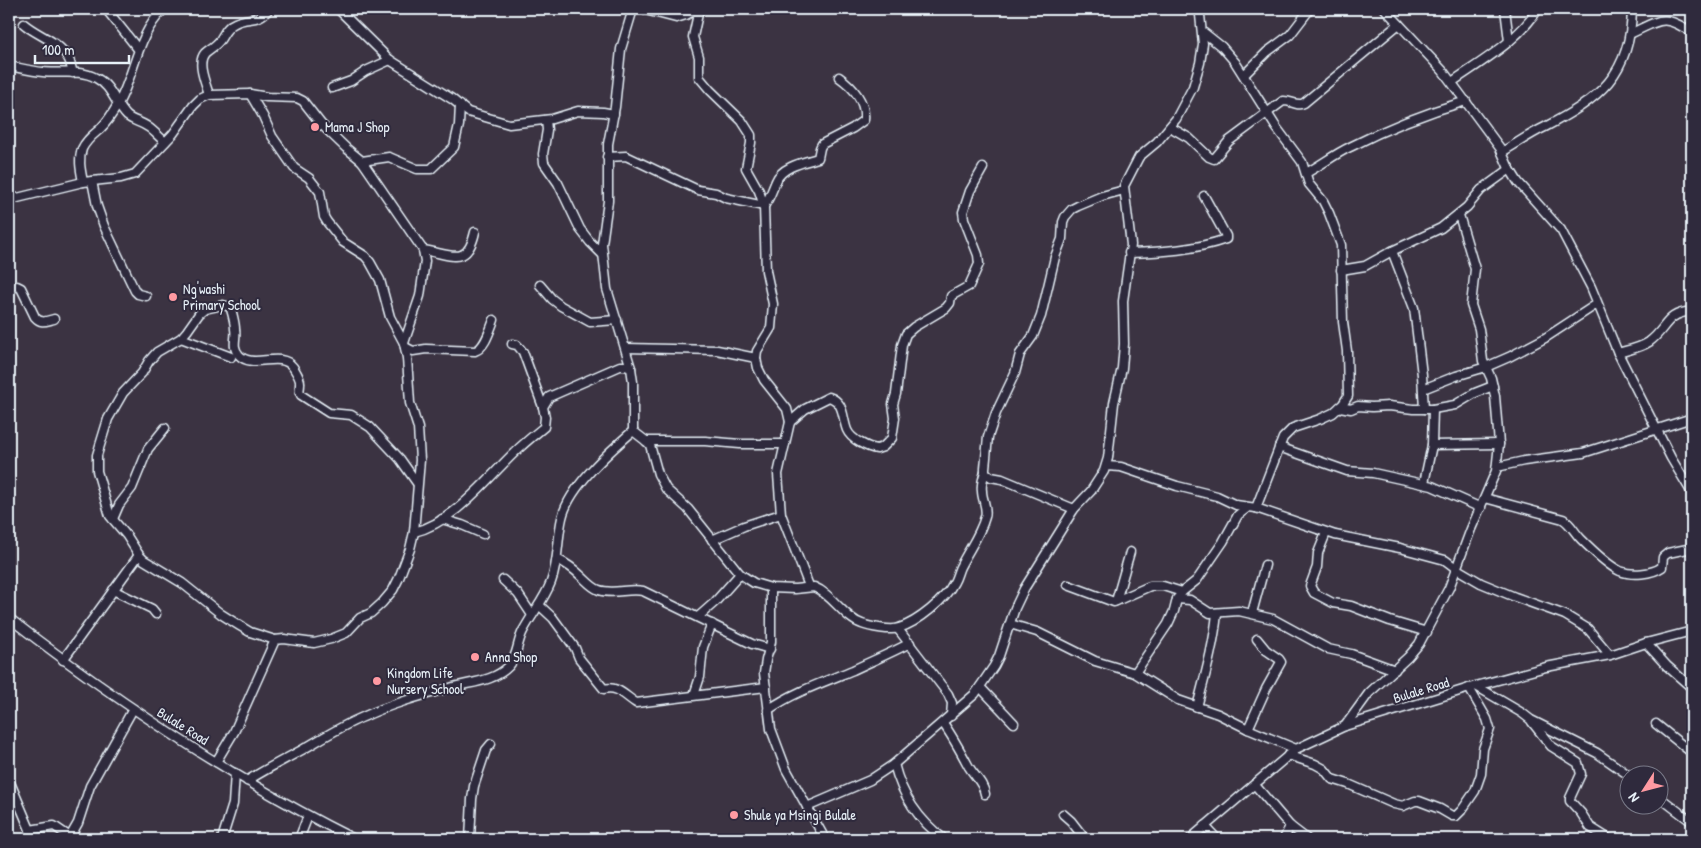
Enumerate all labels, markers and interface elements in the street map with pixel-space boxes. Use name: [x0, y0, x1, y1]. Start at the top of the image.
scale bar: [35, 32, 129, 64]
text: 100 m: [42, 39, 75, 60]
place label: Mama J Shop: [325, 117, 389, 137]
marker: Mama J Shop: [309, 121, 321, 133]
place label: Ng'washi Primary School: [183, 279, 261, 315]
marker: Ng'washi Primary School: [167, 291, 179, 303]
place label: Anna Shop: [485, 647, 537, 667]
marker: Anna Shop: [469, 651, 481, 663]
place label: Kingdom Life Nursery School: [387, 663, 464, 699]
street label: Bulale Road: [1391, 672, 1452, 707]
marker: Kingdom Life Nursery School: [371, 675, 383, 687]
street label: Bulale Road: [154, 702, 213, 749]
north arrow: [1618, 766, 1668, 816]
text: N: [1623, 789, 1643, 807]
place label: Shule ya Msingi Bulale: [744, 805, 856, 825]
marker: Shule ya Msingi Bulale: [728, 809, 740, 821]

